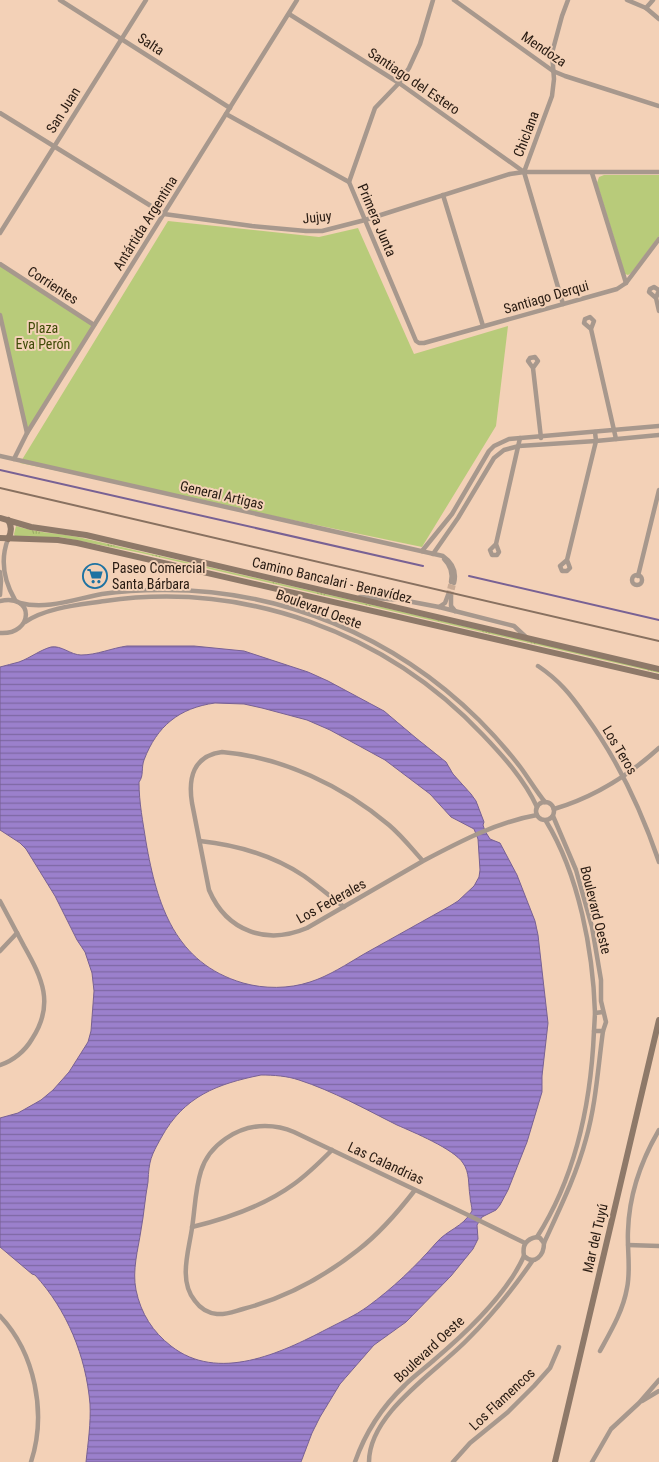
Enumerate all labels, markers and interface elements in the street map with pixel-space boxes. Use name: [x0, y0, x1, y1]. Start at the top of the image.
street label: Mendoza: [519, 28, 569, 70]
street label: Salta: [135, 30, 167, 58]
street label: Santiago del Estero: [365, 44, 463, 118]
street label: San Juan: [43, 84, 83, 136]
street label: Chiclana: [510, 109, 542, 159]
street label: Antártida Argentina: [110, 173, 180, 273]
street label: Primera Junta: [355, 181, 399, 259]
street label: Jujuy: [302, 207, 333, 226]
street label: Corrientes: [25, 263, 81, 307]
street label: Santiago Derqui: [502, 277, 590, 317]
park label: Plaza Eva Perón: [16, 320, 70, 352]
street label: General Artigas: [179, 478, 265, 512]
street label: Camino Bancalari - Benavídez: [251, 554, 413, 606]
place label: Paseo Comercial Santa Bárbara: [112, 560, 205, 592]
supermarket icon: Paseo Comercial Santa Bárbara: [82, 563, 108, 589]
street label: Boulevard Oeste: [274, 586, 364, 632]
street label: Los Teros: [599, 723, 641, 777]
street label: Boulevard Oeste: [577, 864, 615, 956]
street label: Los Federales: [294, 875, 368, 927]
street label: Las Calandrias: [346, 1138, 426, 1188]
street label: Mar del Tuyú: [579, 1202, 611, 1274]
street label: Boulevard Oeste: [391, 1312, 468, 1386]
street label: Los Flamencos: [466, 1365, 538, 1433]

